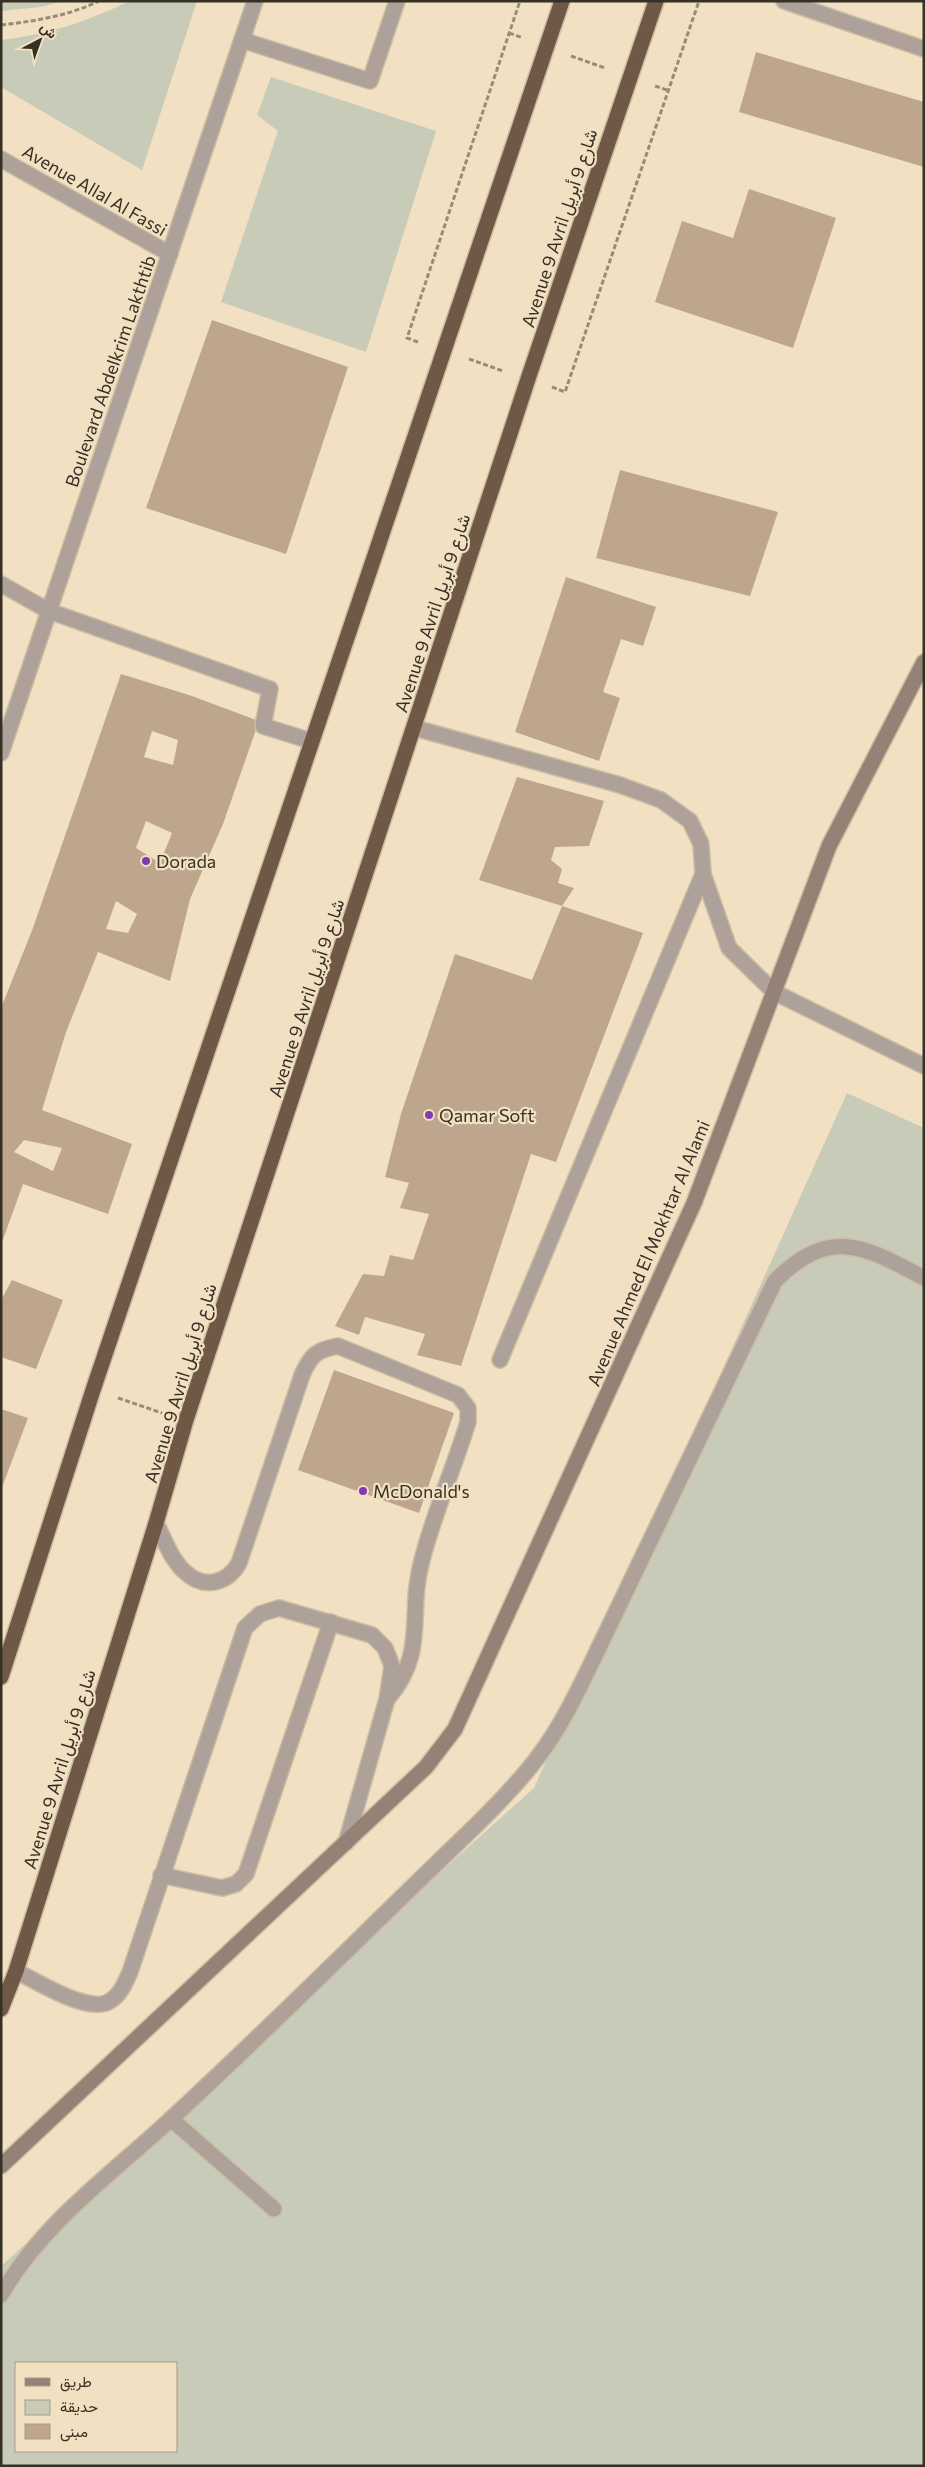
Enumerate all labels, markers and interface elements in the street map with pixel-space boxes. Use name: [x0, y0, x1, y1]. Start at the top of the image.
north arrow: [15, 15, 65, 65]
text: ش: [36, 18, 61, 43]
street label: Avenue 9 Avril شارع 9 أبريل: [516, 126, 603, 331]
street label: Avenue Allal Al Fassi: [19, 140, 171, 240]
street label: Boulevard Abdelkrim Lakthtib: [60, 252, 160, 490]
street label: Avenue 9 Avril شارع 9 أبريل: [389, 511, 476, 716]
place label: Dorada: [156, 850, 216, 872]
marker: Dorada: [140, 855, 152, 867]
street label: Avenue 9 Avril شارع 9 أبريل: [263, 896, 350, 1101]
place label: Qamar Soft: [439, 1104, 535, 1126]
marker: Qamar Soft: [423, 1109, 435, 1121]
street label: Avenue Ahmed El Mokhtar Al Alami: [582, 1117, 714, 1389]
street label: Avenue 9 Avril شارع 9 أبريل: [139, 1281, 223, 1486]
place label: McDonald's: [373, 1480, 470, 1502]
marker: McDonald's: [357, 1485, 369, 1497]
street label: Avenue 9 Avril شارع 9 أبريل: [18, 1667, 102, 1872]
legend: [15, 2362, 178, 2452]
text: طريق: [60, 2372, 92, 2392]
text: حديقة: [60, 2397, 98, 2416]
text: مبنى: [60, 2422, 88, 2442]

